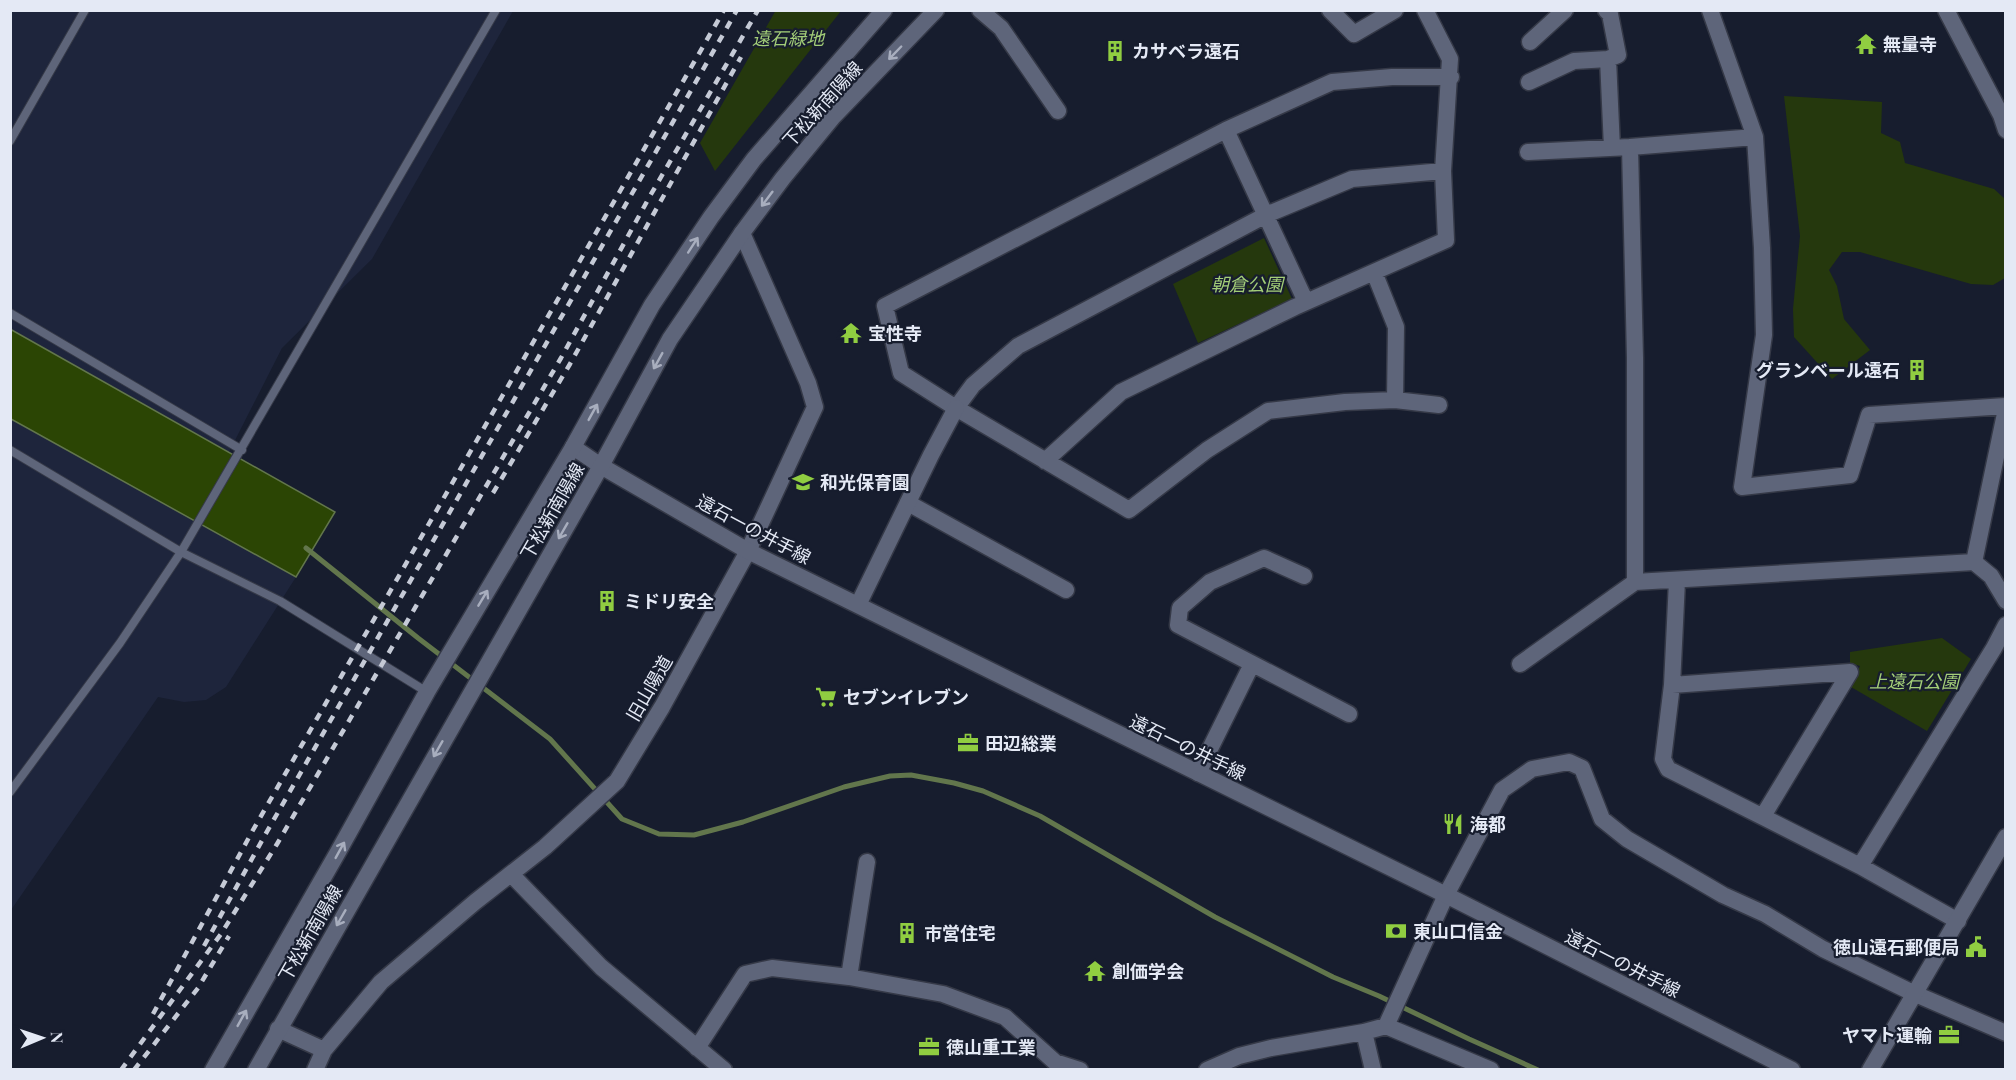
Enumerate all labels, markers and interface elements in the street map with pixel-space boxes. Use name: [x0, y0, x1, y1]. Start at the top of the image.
park label: 遠石緑地: [752, 26, 826, 50]
temple icon: 無量寺: [1854, 32, 1878, 56]
place label: 無量寺: [1883, 32, 1937, 56]
building icon: カサベラ遠石: [1103, 39, 1127, 63]
place label: カサベラ遠石: [1132, 39, 1240, 63]
one-way arrow: [888, 45, 903, 60]
street label: 下松新南陽線: [777, 56, 867, 152]
one-way arrow: [761, 191, 773, 207]
one-way arrow: [686, 236, 699, 253]
park label: 朝倉公園: [1211, 272, 1286, 296]
temple icon: 宝性寺: [839, 321, 863, 345]
place label: 宝性寺: [868, 321, 922, 345]
one-way arrow: [652, 352, 664, 369]
place label: グランベール遠石: [1756, 358, 1900, 382]
building icon: グランベール遠石: [1905, 358, 1929, 382]
one-way arrow: [587, 404, 599, 421]
street label: 下松新南陽線: [515, 458, 589, 564]
school or university icon: 和光保育園: [791, 470, 815, 494]
place label: 和光保育園: [820, 470, 910, 494]
street label: 遠石一の井手線: [693, 489, 815, 569]
one-way arrow: [557, 522, 569, 539]
building icon: ミドリ安全: [595, 589, 619, 613]
place label: ミドリ安全: [624, 589, 714, 613]
one-way arrow: [477, 590, 489, 607]
street label: 旧山陽道: [621, 651, 677, 725]
park label: 上遠石公園: [1869, 669, 1962, 693]
supermarket icon: セブンイレブン: [814, 685, 838, 709]
place label: セブンイレブン: [843, 685, 969, 709]
street label: 遠石一の井手線: [1126, 709, 1250, 785]
office icon: 田辺総業: [956, 731, 980, 755]
place label: 田辺総業: [985, 731, 1057, 755]
one-way arrow: [432, 740, 444, 757]
restaurant icon: 海都: [1441, 812, 1465, 836]
place label: 海都: [1470, 812, 1506, 836]
one-way arrow: [334, 842, 346, 859]
street label: 下松新南陽線: [273, 880, 347, 986]
one-way arrow: [335, 909, 347, 926]
bank icon: 東山口信金: [1384, 919, 1408, 943]
place label: 東山口信金: [1413, 919, 1503, 943]
building icon: 市営住宅: [895, 921, 919, 945]
place label: 市営住宅: [924, 921, 996, 945]
street label: 遠石一の井手線: [1561, 924, 1685, 1002]
place label: 徳山遠石郵便局: [1833, 935, 1959, 959]
public building icon: 徳山遠石郵便局: [1964, 935, 1988, 959]
temple icon: 創価学会: [1083, 959, 1107, 983]
place label: 創価学会: [1112, 959, 1184, 983]
north arrow: [12, 1008, 72, 1068]
one-way arrow: [237, 1010, 248, 1028]
place label: ヤマト運輸: [1842, 1023, 1932, 1047]
office icon: ヤマト運輸: [1937, 1023, 1961, 1047]
text: N: [47, 1031, 68, 1044]
office icon: 徳山重工業: [917, 1035, 941, 1059]
place label: 徳山重工業: [946, 1035, 1036, 1059]

